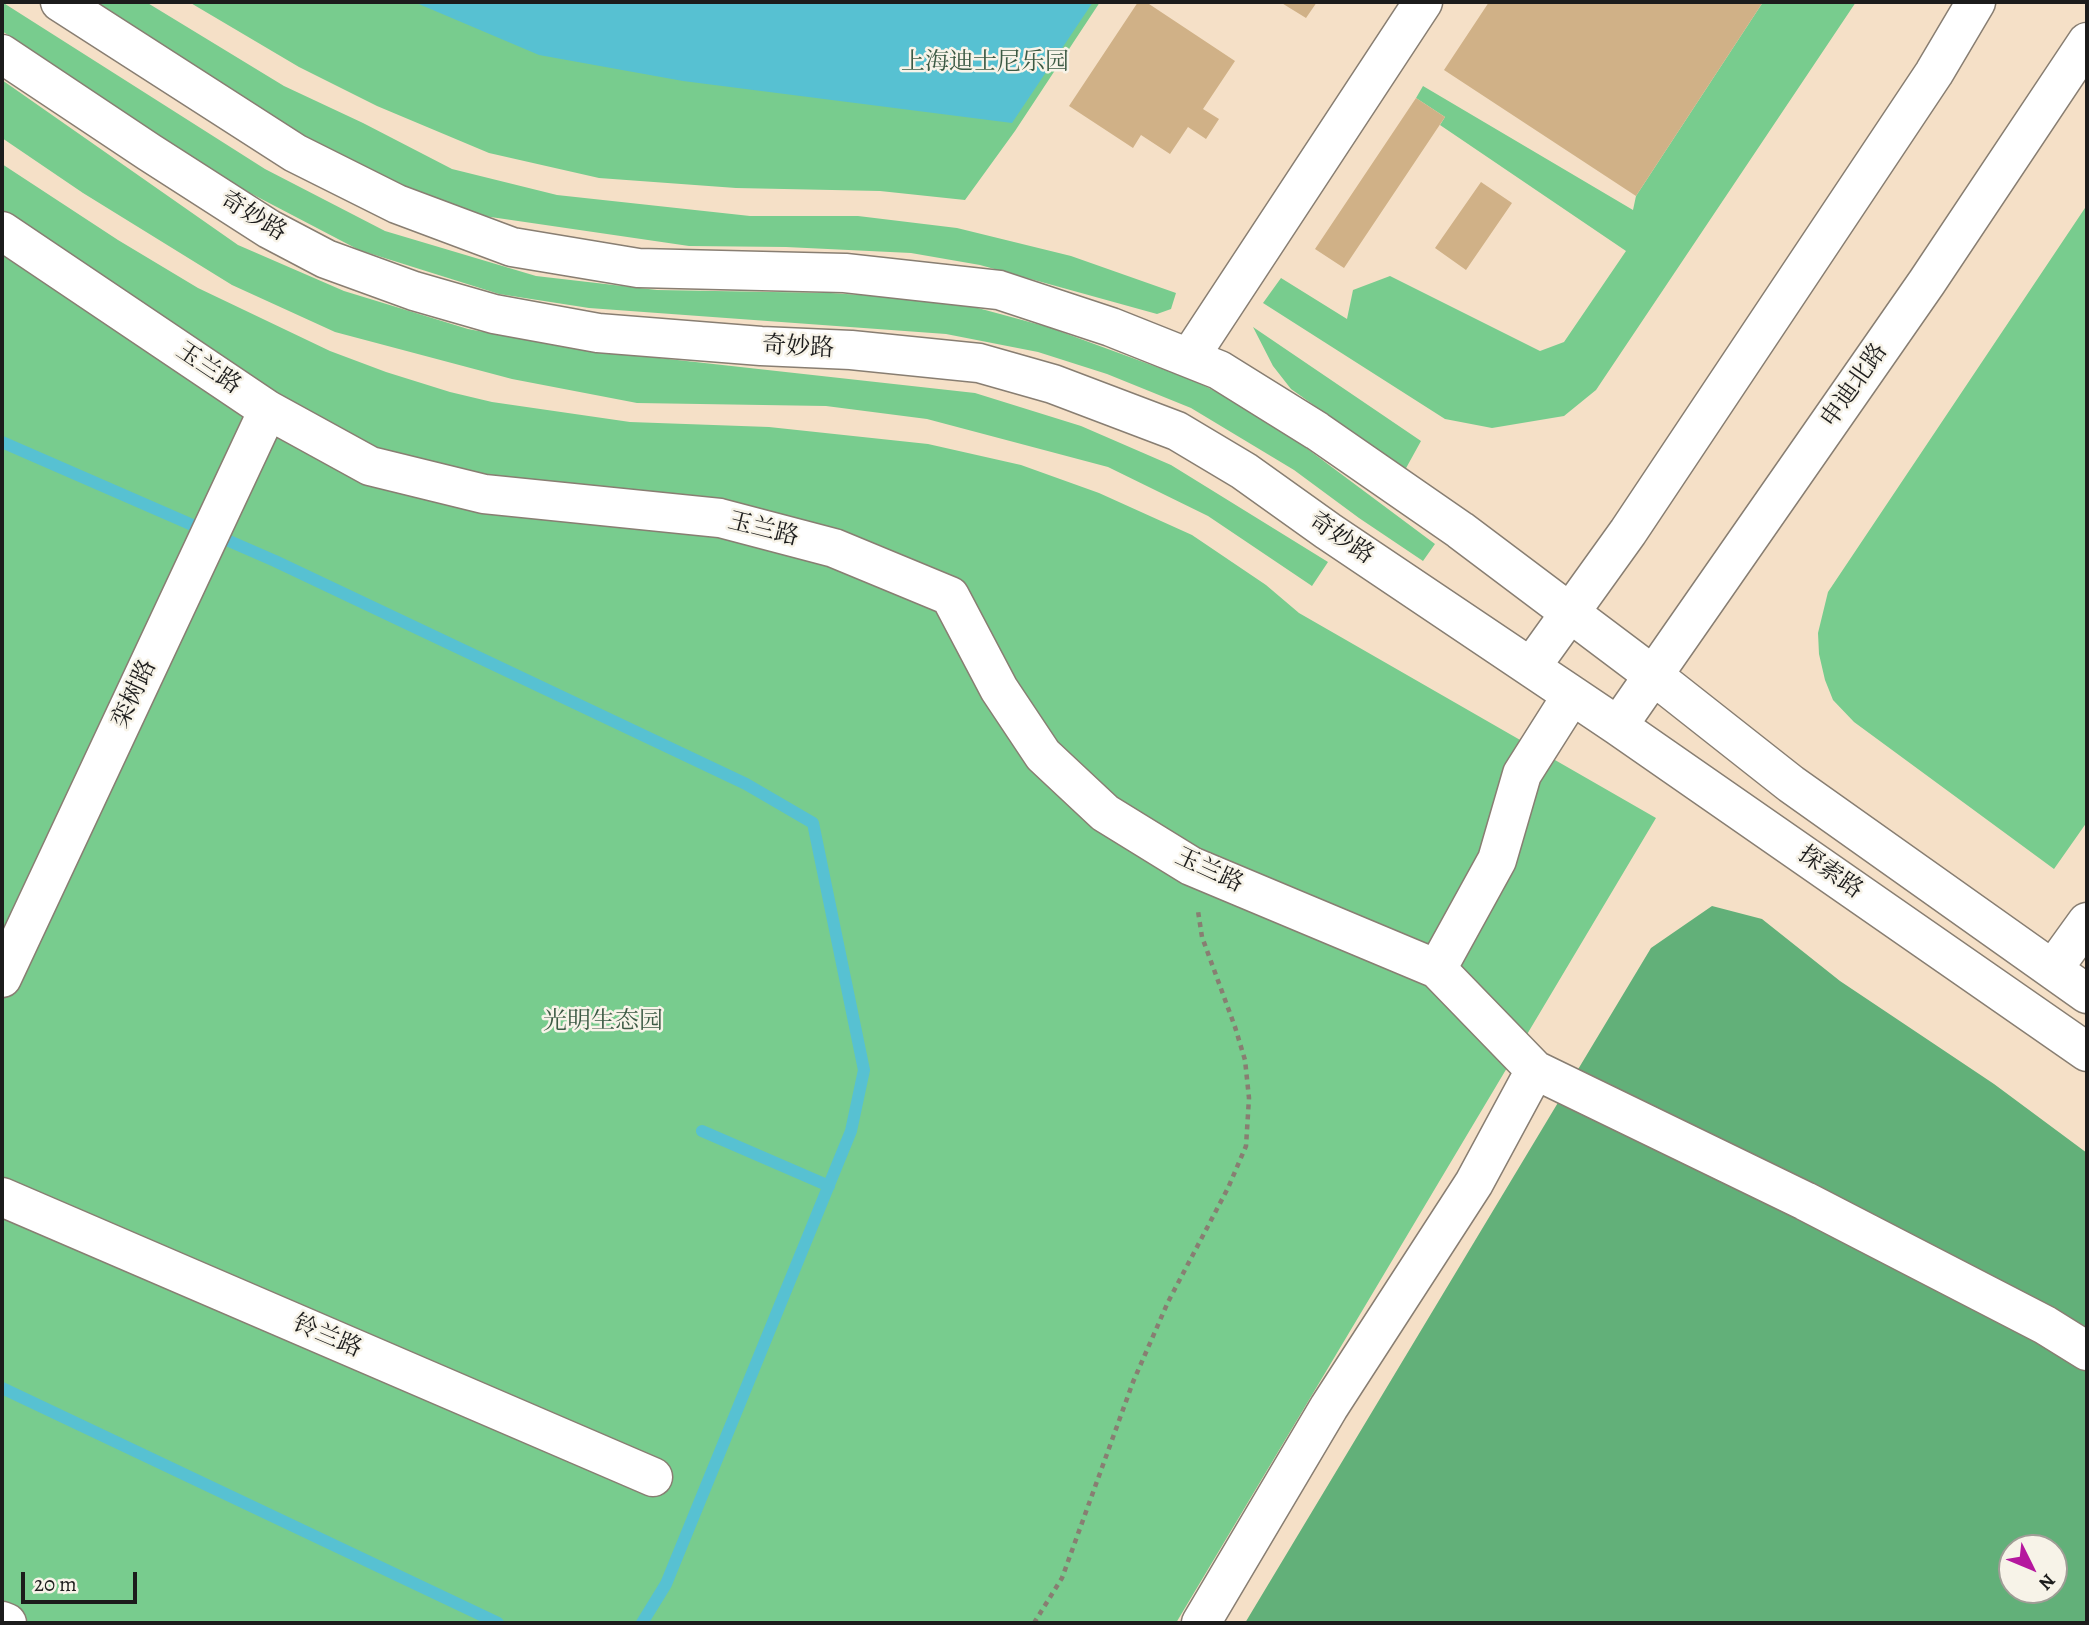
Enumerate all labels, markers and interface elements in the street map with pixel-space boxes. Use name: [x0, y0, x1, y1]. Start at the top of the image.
park label: 上海迪士尼乐园: [901, 49, 1069, 77]
street label: 奇妙路: [215, 186, 291, 248]
street label: 奇妙路: [761, 332, 835, 364]
street label: 玉兰路: [170, 337, 246, 401]
street label: 申迪北路: [1816, 338, 1894, 434]
street label: 玉兰路: [725, 507, 801, 553]
street label: 奇妙路: [1303, 507, 1379, 571]
street label: 栾树路: [107, 655, 163, 733]
street label: 探索路: [1792, 841, 1868, 905]
street label: 玉兰路: [1170, 843, 1248, 899]
park label: 光明生态园: [543, 1008, 663, 1036]
street label: 铃兰路: [288, 1310, 366, 1364]
north arrow: [1998, 1534, 2068, 1604]
scale bar: [24, 1558, 140, 1602]
text: N: [2033, 1568, 2061, 1596]
text: 20 m: [34, 1570, 77, 1598]

